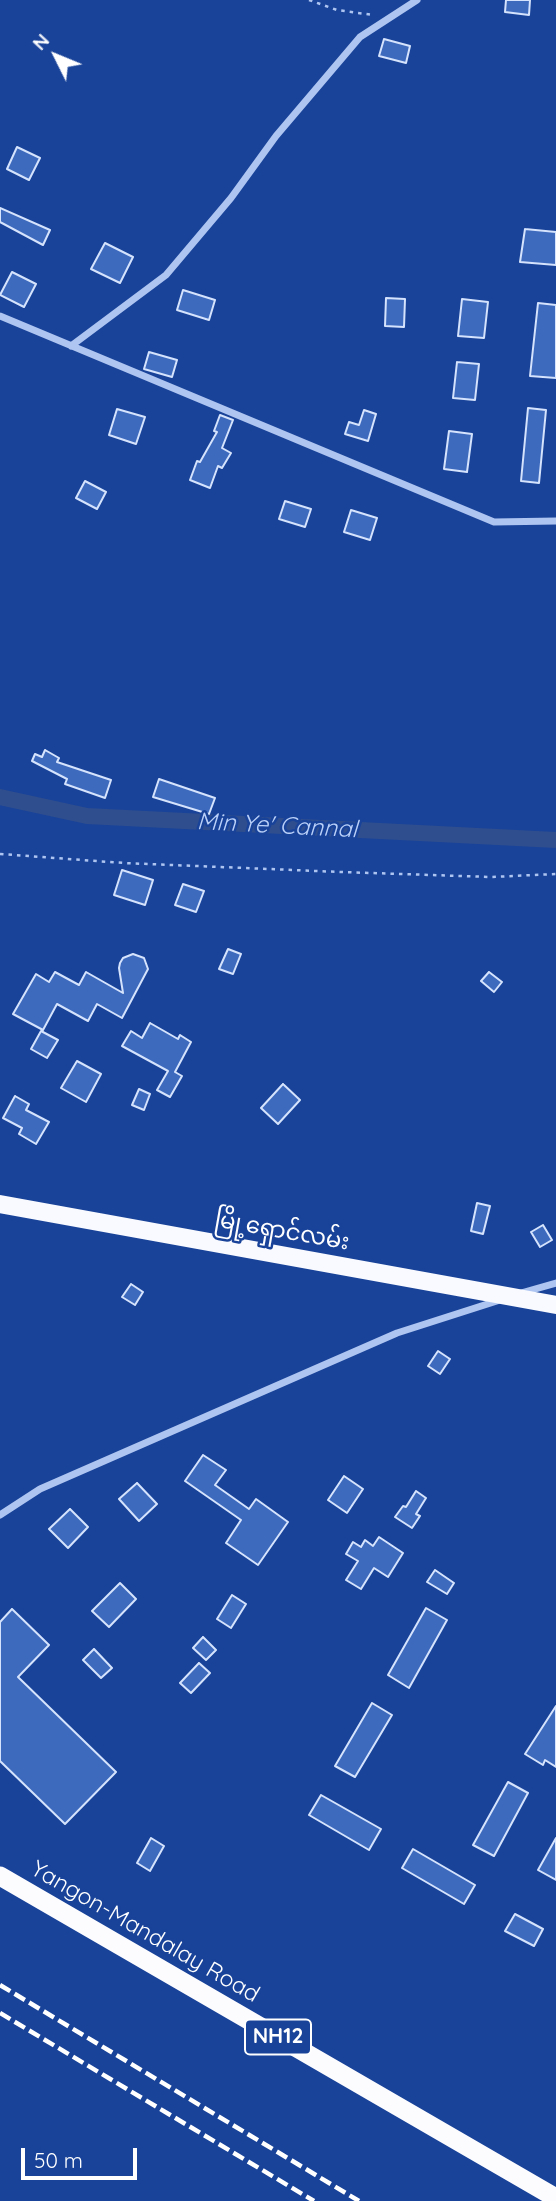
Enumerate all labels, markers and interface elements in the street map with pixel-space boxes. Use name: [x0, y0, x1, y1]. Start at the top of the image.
north arrow: [21, 21, 91, 91]
text: N: [27, 28, 54, 55]
water label: Min Ye' Cannal: [196, 807, 358, 845]
street label: မြို့ရှောင်လမ်း: [213, 1206, 351, 1256]
street label: Yangon-Mandalay Road: [26, 1855, 264, 2009]
road number: NH12: [245, 2020, 311, 2054]
scale bar: [24, 2134, 140, 2178]
text: 50 m: [34, 2147, 83, 2173]

